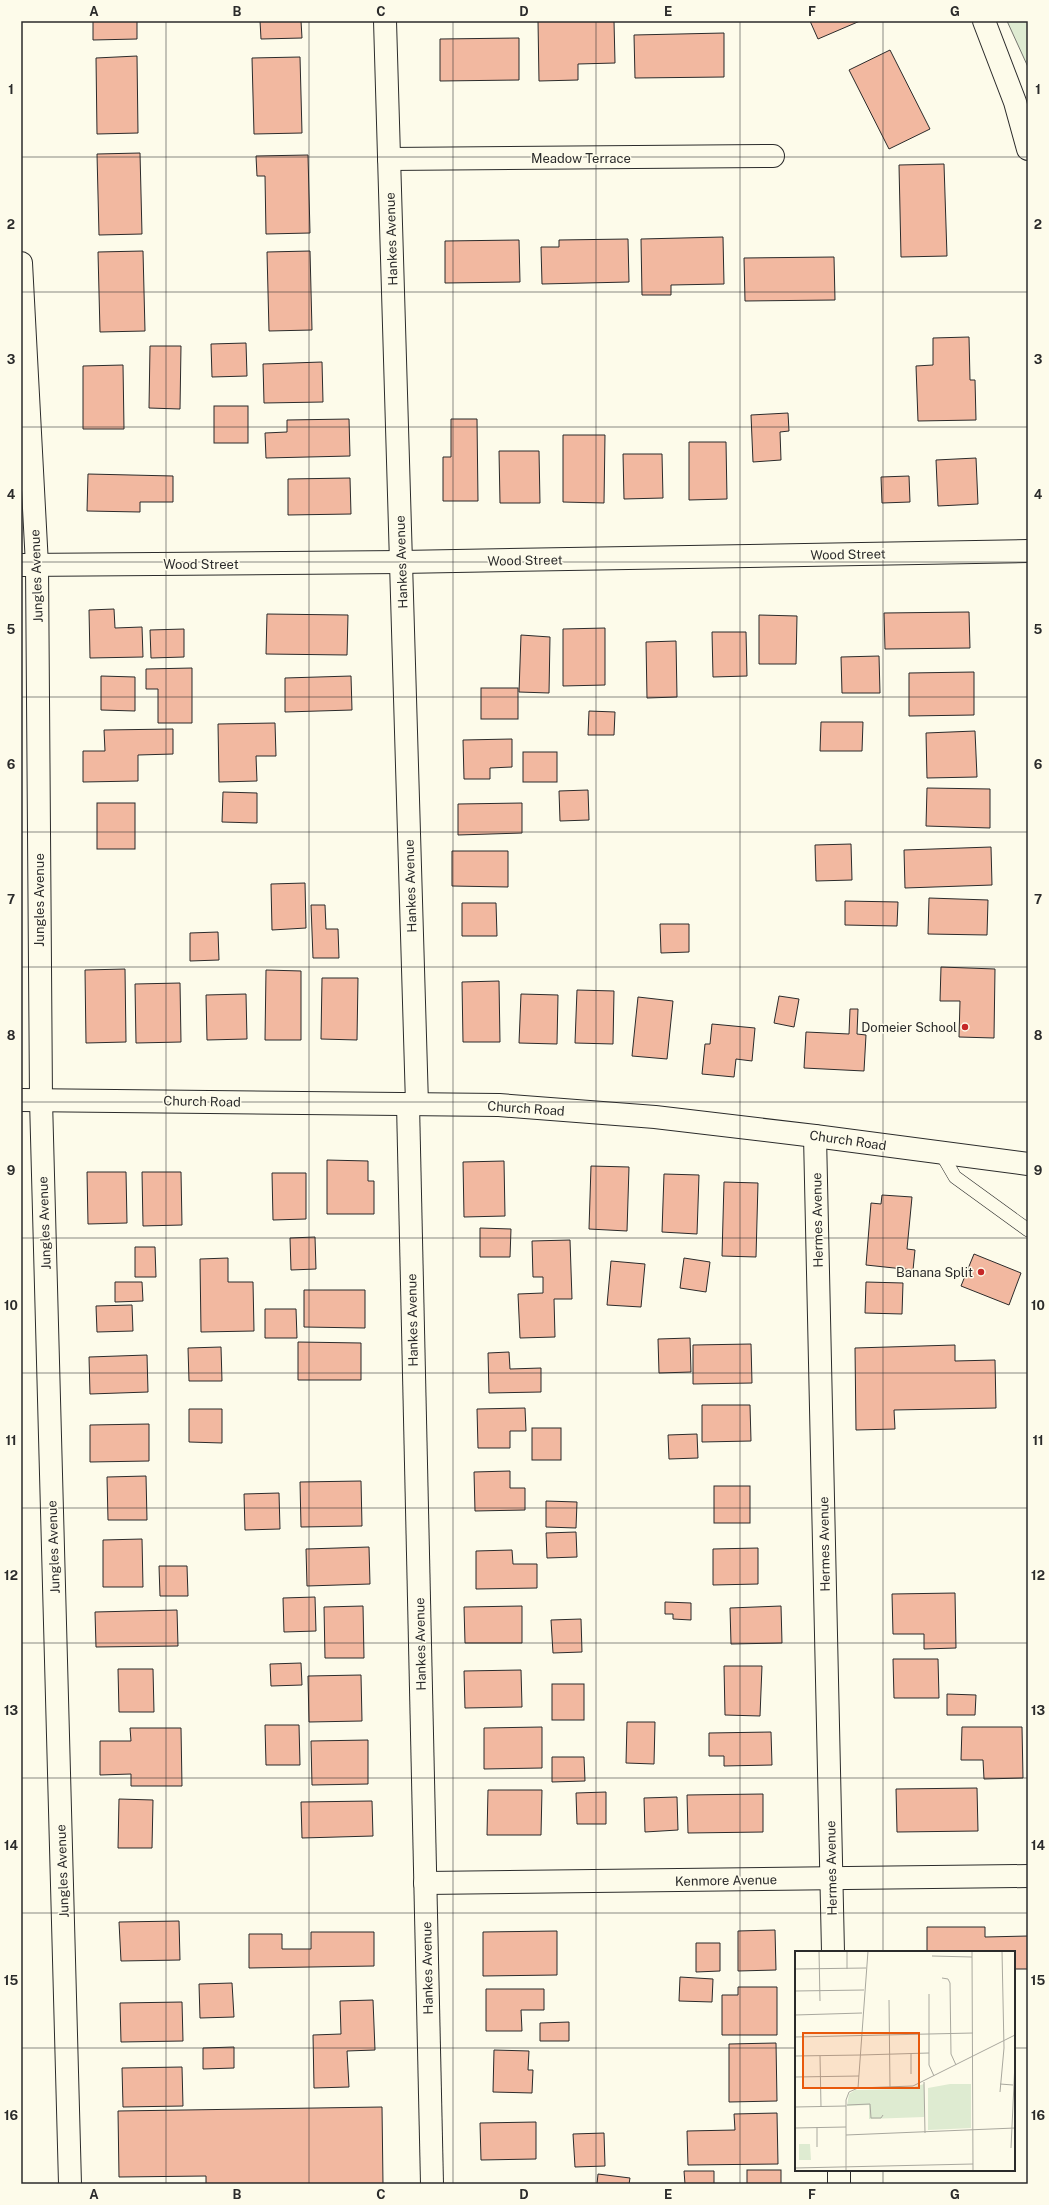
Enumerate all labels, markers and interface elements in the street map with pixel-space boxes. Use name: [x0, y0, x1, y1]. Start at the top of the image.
text: A: [89, 4, 99, 19]
text: B: [233, 4, 242, 19]
text: C: [376, 4, 386, 19]
text: D: [519, 4, 529, 19]
text: E: [664, 4, 672, 19]
text: F: [808, 4, 816, 19]
text: G: [950, 4, 960, 19]
text: 1: [8, 82, 14, 97]
text: 1: [1035, 82, 1041, 97]
street label: Meadow Terrace: [531, 151, 631, 166]
street label: Hankes Avenue: [382, 192, 401, 286]
text: 2: [7, 217, 15, 232]
text: 2: [1034, 217, 1042, 232]
text: 3: [7, 352, 16, 367]
text: 3: [1034, 352, 1043, 367]
text: 4: [7, 487, 16, 502]
text: 4: [1034, 487, 1043, 502]
street label: Hankes Avenue: [392, 515, 411, 609]
street label: Jungles Avenue: [27, 529, 46, 623]
street label: Wood Street: [810, 546, 886, 563]
street label: Wood Street: [487, 552, 563, 569]
street label: Wood Street: [163, 557, 239, 572]
text: 5: [7, 622, 16, 637]
text: 5: [1034, 622, 1043, 637]
text: 6: [7, 757, 16, 772]
text: 6: [1034, 757, 1043, 772]
street label: Hankes Avenue: [401, 839, 420, 933]
street label: Jungles Avenue: [32, 853, 47, 947]
text: 7: [7, 892, 15, 907]
text: 7: [1034, 892, 1042, 907]
place label: Domeier School: [861, 1020, 957, 1035]
marker: Domeier School: [960, 1022, 970, 1032]
text: 8: [7, 1028, 16, 1043]
text: 8: [1034, 1028, 1043, 1043]
street label: Church Road: [163, 1093, 241, 1110]
street label: Church Road: [487, 1098, 565, 1119]
street label: Church Road: [809, 1128, 887, 1153]
text: 9: [7, 1163, 15, 1178]
text: 9: [1034, 1163, 1042, 1178]
street label: Hermes Avenue: [809, 1172, 826, 1268]
street label: Jungles Avenue: [35, 1176, 54, 1270]
place label: Banana Split: [896, 1265, 973, 1280]
marker: Banana Split: [976, 1267, 986, 1277]
street label: Hankes Avenue: [404, 1273, 421, 1367]
text: 10: [4, 1298, 18, 1313]
text: 10: [1031, 1298, 1045, 1313]
text: 11: [5, 1433, 17, 1448]
text: 11: [1032, 1433, 1044, 1448]
street label: Hermes Avenue: [816, 1496, 833, 1592]
street label: Jungles Avenue: [44, 1500, 63, 1594]
text: 12: [4, 1568, 18, 1583]
text: 12: [1031, 1568, 1045, 1583]
street label: Hankes Avenue: [412, 1597, 429, 1691]
text: 13: [4, 1703, 18, 1718]
text: 13: [1031, 1703, 1045, 1718]
street label: Hermes Avenue: [823, 1820, 840, 1916]
street label: Jungles Avenue: [53, 1824, 72, 1918]
text: 14: [4, 1838, 19, 1853]
text: 14: [1031, 1838, 1046, 1853]
street label: Kenmore Avenue: [675, 1872, 777, 1889]
street label: Hankes Avenue: [419, 1921, 436, 2015]
inset map: [795, 1951, 1015, 2171]
text: 15: [4, 1973, 18, 1988]
text: 15: [1031, 1973, 1045, 1988]
text: 16: [4, 2108, 18, 2123]
text: 16: [1031, 2108, 1045, 2123]
text: A: [89, 2187, 99, 2202]
text: B: [233, 2187, 242, 2202]
text: C: [376, 2187, 386, 2202]
text: D: [519, 2187, 529, 2202]
text: E: [664, 2187, 672, 2202]
text: F: [808, 2187, 816, 2202]
text: G: [950, 2187, 960, 2202]

